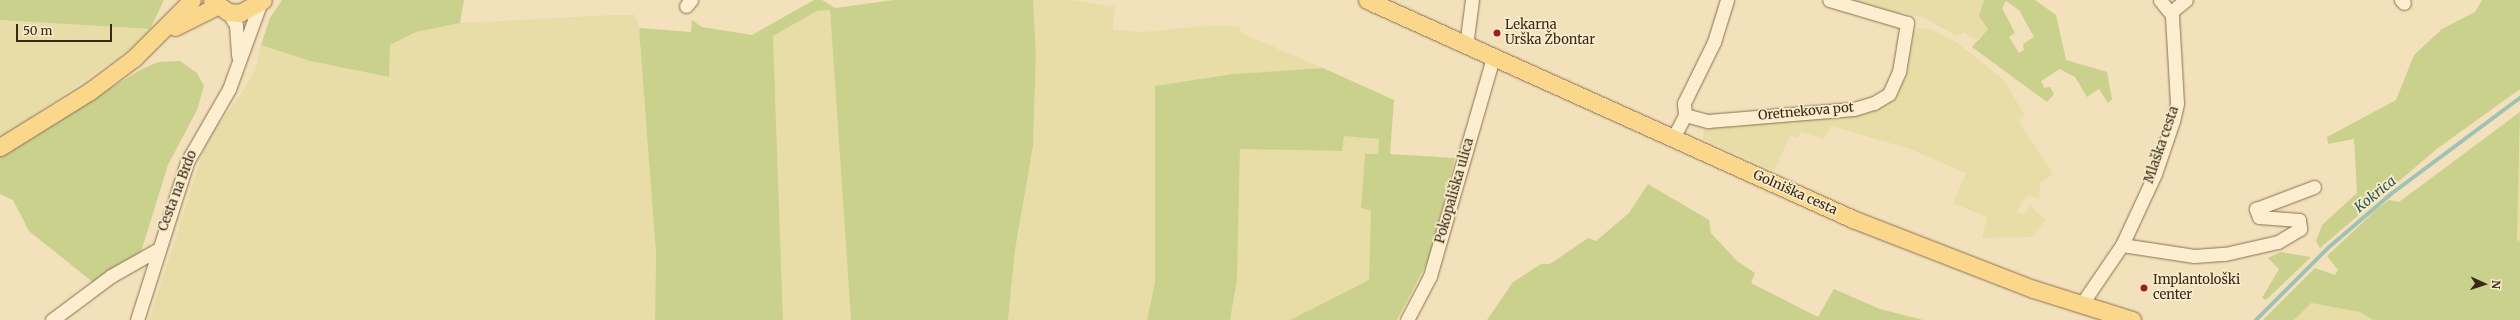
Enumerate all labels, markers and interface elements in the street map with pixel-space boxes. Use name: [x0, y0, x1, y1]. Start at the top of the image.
scale bar: [18, 16, 114, 42]
place label: Lekarna Urška Žbontar: [1505, 18, 1595, 49]
text: 50 m: [23, 23, 52, 38]
marker: Lekarna Urška Žbontar: [1492, 28, 1502, 38]
street label: Oretnekova pot: [1757, 100, 1855, 124]
street label: Mlaška cesta: [2142, 104, 2182, 186]
street label: Pokopališka ulica: [1432, 137, 1478, 245]
street label: Cesta na Brdo: [155, 148, 201, 234]
street label: Golniška cesta: [1750, 167, 1840, 219]
water label: Kokrica: [2351, 172, 2399, 216]
north arrow: [2464, 264, 2504, 304]
place label: Implantološki center: [2153, 273, 2240, 304]
text: N: [2489, 280, 2503, 289]
marker: Implantološki center: [2138, 282, 2150, 294]

